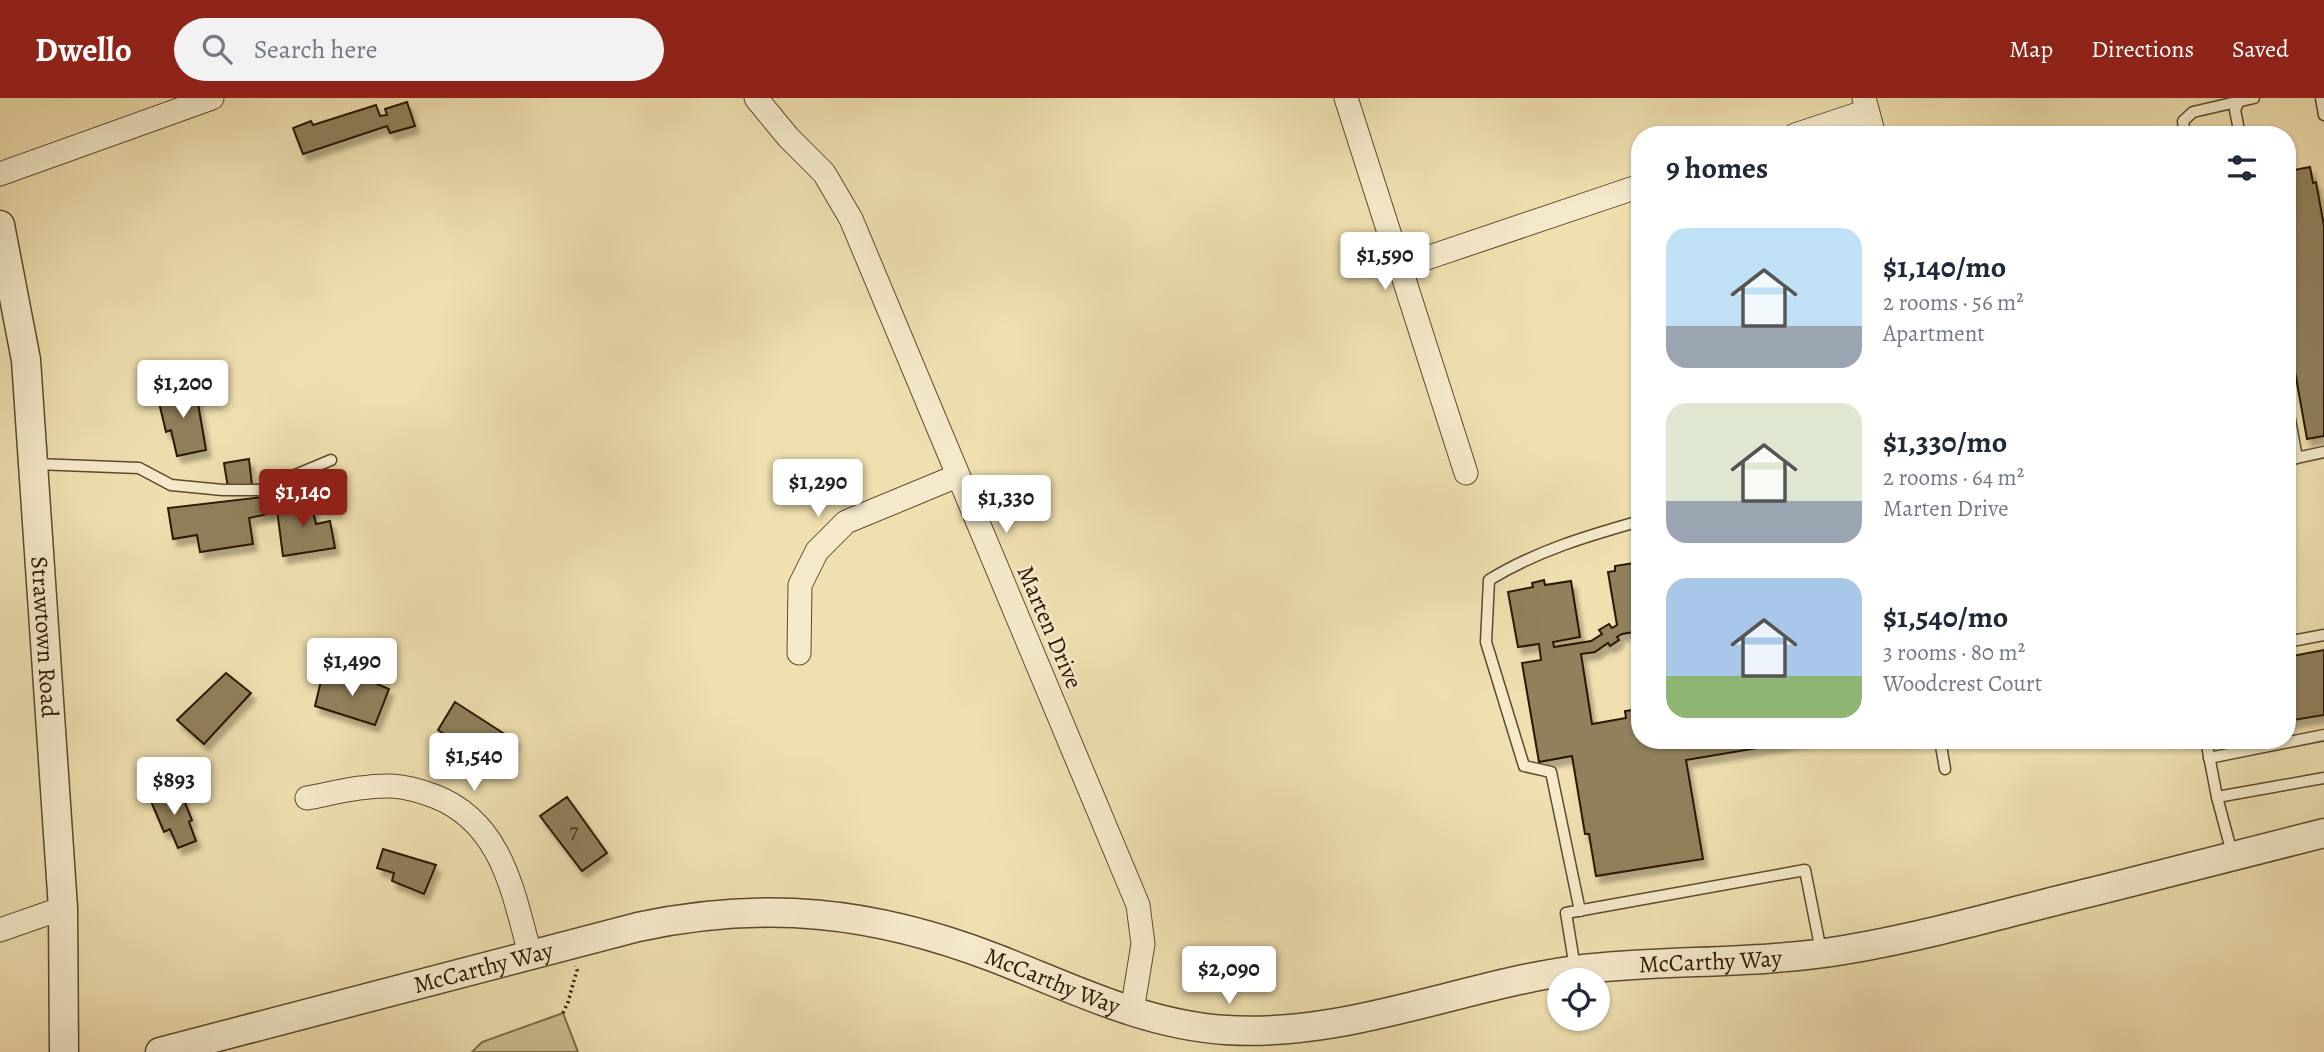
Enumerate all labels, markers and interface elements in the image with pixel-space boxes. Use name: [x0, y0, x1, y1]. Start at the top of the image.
search box: [174, 18, 664, 81]
text: Dwello: [35, 27, 132, 72]
icon: search: [198, 30, 236, 68]
text: Search here: [254, 32, 377, 67]
text: Map: [2009, 33, 2053, 65]
text: Directions: [2091, 33, 2194, 65]
text: Saved: [2232, 33, 2289, 65]
text: 9 homes: [1666, 148, 1768, 188]
icon: filters: [2223, 149, 2261, 187]
pin: $1,590: [1328, 232, 1442, 292]
text: $1,590: [1356, 239, 1414, 270]
text: $1,140/mo: [1883, 247, 2006, 287]
icon: home: [1722, 256, 1806, 340]
text: 2 rooms · 56 m²: [1883, 287, 2024, 318]
text: Apartment: [1883, 318, 1985, 349]
pin: $1,200: [126, 360, 240, 420]
text: $1,200: [153, 367, 213, 398]
text: $1,330/mo: [1883, 422, 2007, 462]
icon: home: [1722, 431, 1806, 515]
pin: $1,290: [761, 460, 875, 519]
text: 2 rooms · 64 m²: [1883, 462, 2024, 493]
text: $1,290: [789, 466, 847, 497]
pin: $1,140: [246, 470, 360, 529]
text: $1,140: [275, 476, 331, 507]
pin: $1,330: [949, 476, 1063, 535]
text: $1,330: [978, 482, 1034, 513]
text: Marten Drive: [1883, 493, 2008, 524]
street label: Strawtown Road: [23, 555, 66, 719]
street label: Marten Drive: [1010, 560, 1090, 694]
text: $1,540/mo: [1883, 597, 2008, 637]
icon: home: [1722, 606, 1806, 690]
text: 3 rooms · 80 m²: [1883, 637, 2025, 668]
pin: $1,490: [295, 638, 409, 698]
text: $1,490: [323, 645, 381, 676]
text: Woodcrest Court: [1883, 668, 2042, 699]
pin: $1,540: [417, 734, 531, 793]
text: $1,540: [445, 740, 503, 771]
pin: $893: [133, 758, 215, 817]
text: $893: [153, 764, 195, 795]
house number: 7: [570, 817, 579, 845]
street label: McCarthy Way: [410, 934, 557, 1001]
street label: McCarthy Way: [980, 940, 1125, 1022]
street label: McCarthy Way: [1638, 942, 1783, 980]
pin: $2,090: [1172, 946, 1286, 1006]
text: $2,090: [1198, 953, 1260, 984]
map controls: [1547, 968, 1610, 1031]
button: locate: [1547, 968, 1610, 1031]

